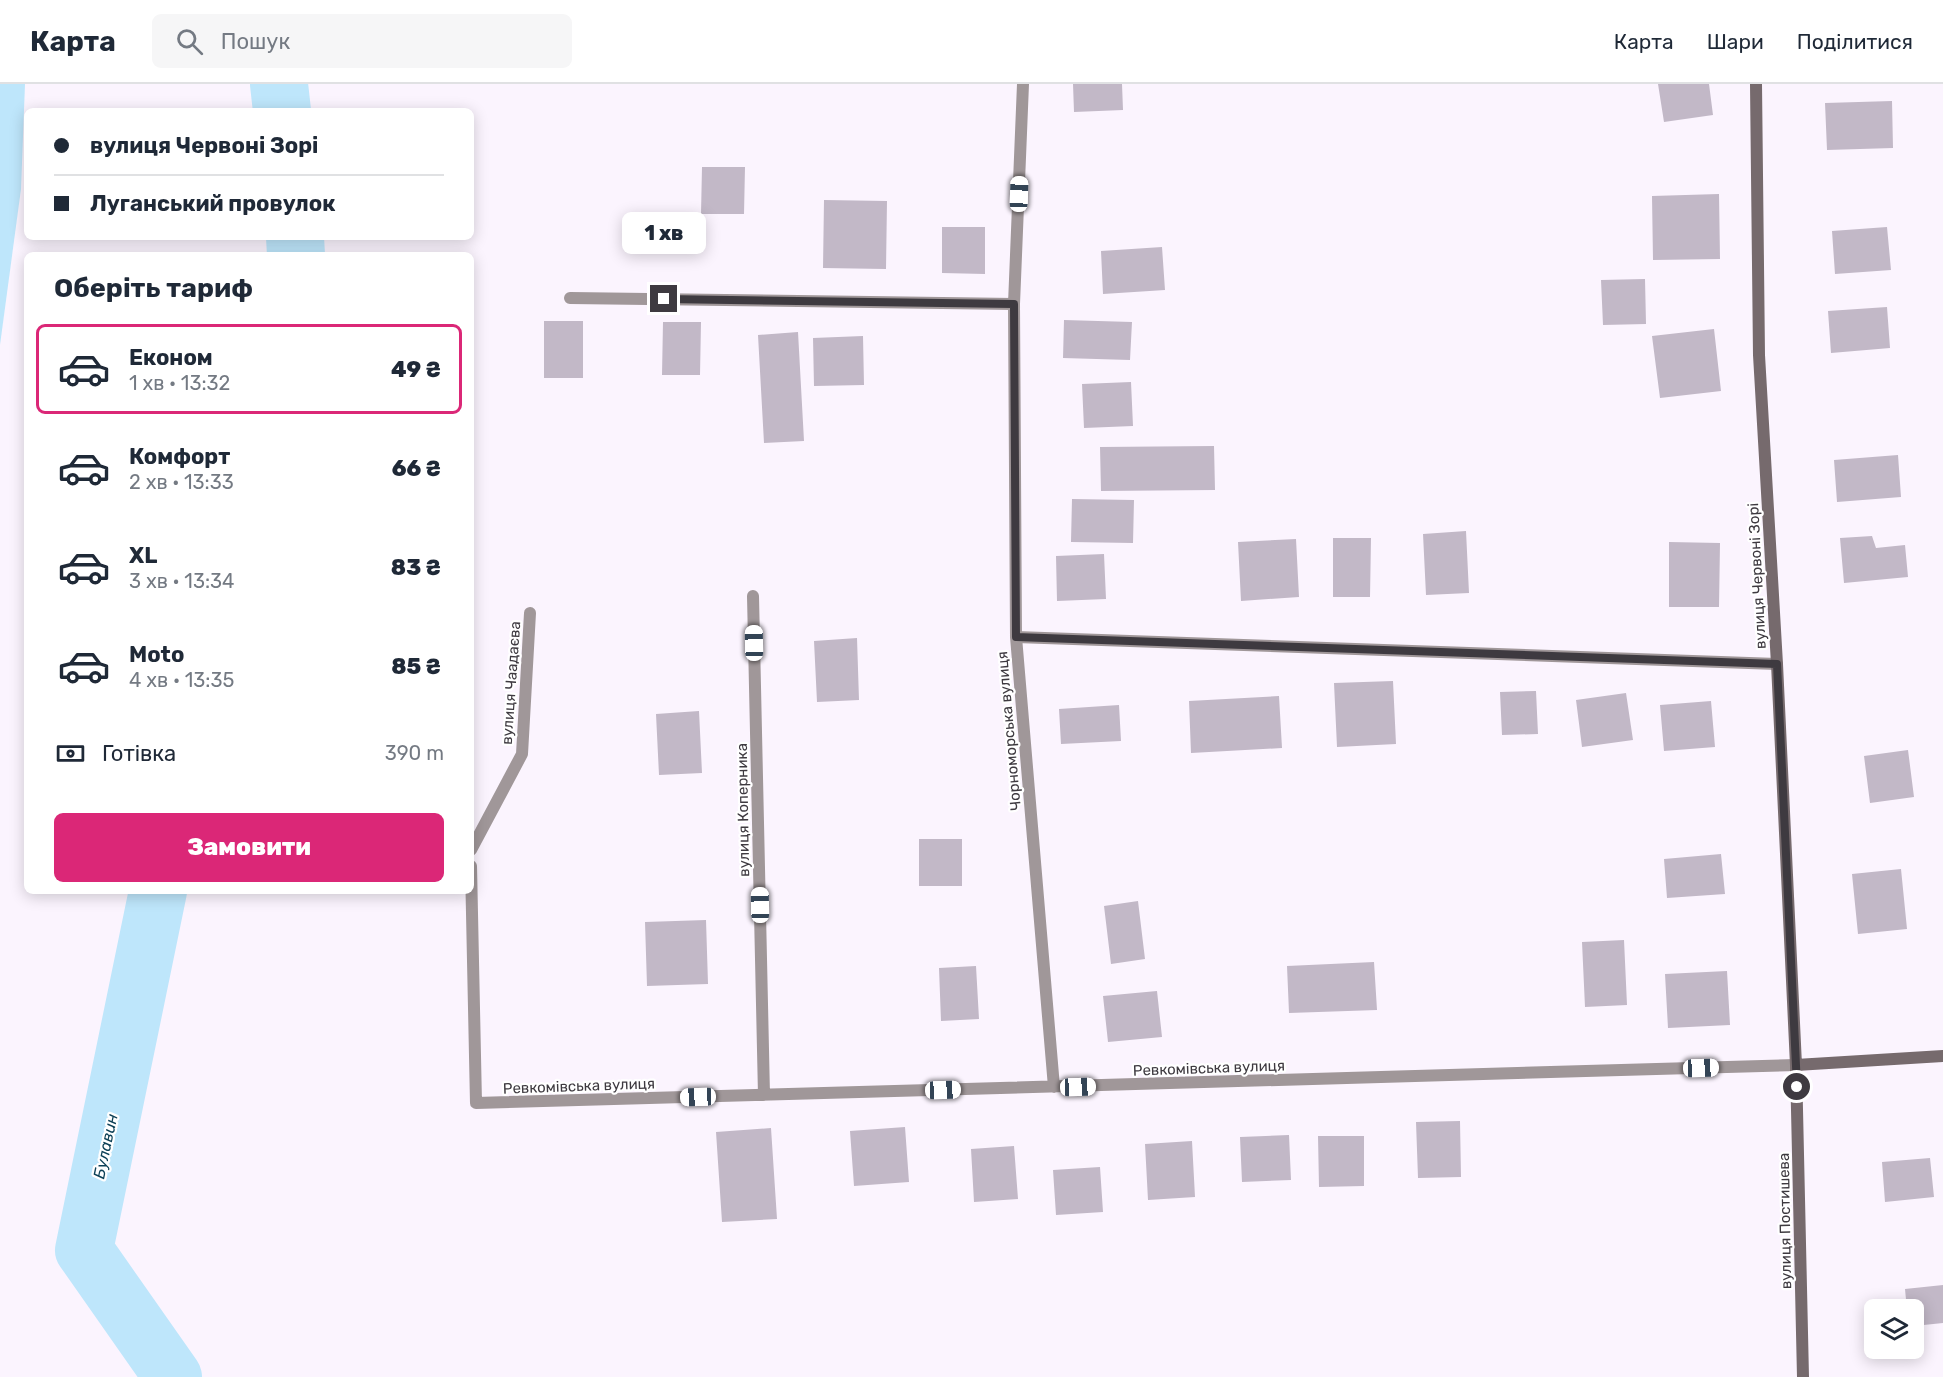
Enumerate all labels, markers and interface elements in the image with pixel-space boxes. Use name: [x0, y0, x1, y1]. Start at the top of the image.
search box: [152, 14, 572, 68]
text: Карта: [30, 25, 116, 58]
icon: search: [173, 25, 206, 58]
text: Пошук: [221, 28, 290, 55]
text: Карта: [1614, 29, 1674, 54]
text: Шари: [1707, 29, 1764, 54]
text: Поділитися: [1797, 29, 1913, 54]
text: вулиця Червоні Зорі: [90, 132, 318, 159]
car: [1009, 176, 1029, 212]
text: Луганський провулок: [90, 190, 336, 217]
callout: 1 хв: [622, 212, 706, 254]
text: 1 хв: [644, 221, 684, 245]
text: Оберіть тариф: [54, 272, 253, 304]
route end: [650, 285, 677, 312]
icon: car: [57, 342, 111, 396]
text: Економ: [129, 344, 213, 371]
text: 49 ₴: [391, 356, 441, 383]
text: 1 хв · 13:32: [129, 371, 230, 395]
icon: car: [57, 441, 111, 495]
text: Комфорт: [129, 443, 230, 470]
text: 66 ₴: [392, 455, 441, 482]
text: 2 хв · 13:33: [129, 470, 234, 494]
street label: вулиця Червоні Зорі: [1744, 503, 1770, 649]
icon: car: [57, 540, 111, 594]
text: XL: [129, 542, 157, 569]
text: 83 ₴: [391, 554, 441, 581]
text: 3 хв · 13:34: [129, 569, 234, 593]
street label: вулиця Чаадаєва: [498, 621, 524, 745]
car: [745, 625, 763, 661]
icon: car: [57, 639, 111, 693]
text: Moto: [129, 641, 184, 668]
street label: Чорноморська вулиця: [993, 650, 1025, 812]
text: 85 ₴: [391, 653, 441, 680]
text: 4 хв · 13:35: [129, 668, 234, 692]
icon: cash: [54, 737, 87, 770]
text: Готівка: [102, 740, 176, 767]
text: 390 m: [385, 741, 444, 765]
street label: вулиця Коперника: [733, 743, 753, 877]
button: Замовити: [54, 813, 444, 882]
car: [751, 887, 769, 923]
street label: Ревкомівська вулиця: [1133, 1056, 1285, 1080]
car: [1683, 1058, 1719, 1078]
route start: [1783, 1073, 1810, 1100]
street label: Ревкомівська вулиця: [503, 1074, 655, 1098]
car: [1060, 1077, 1096, 1097]
car: [925, 1080, 961, 1100]
car: [680, 1087, 716, 1107]
water label: Булавин: [89, 1112, 122, 1180]
street label: вулиця Постишева: [1775, 1153, 1795, 1289]
map controls: [1864, 1299, 1924, 1359]
button: layers: [1864, 1299, 1924, 1359]

